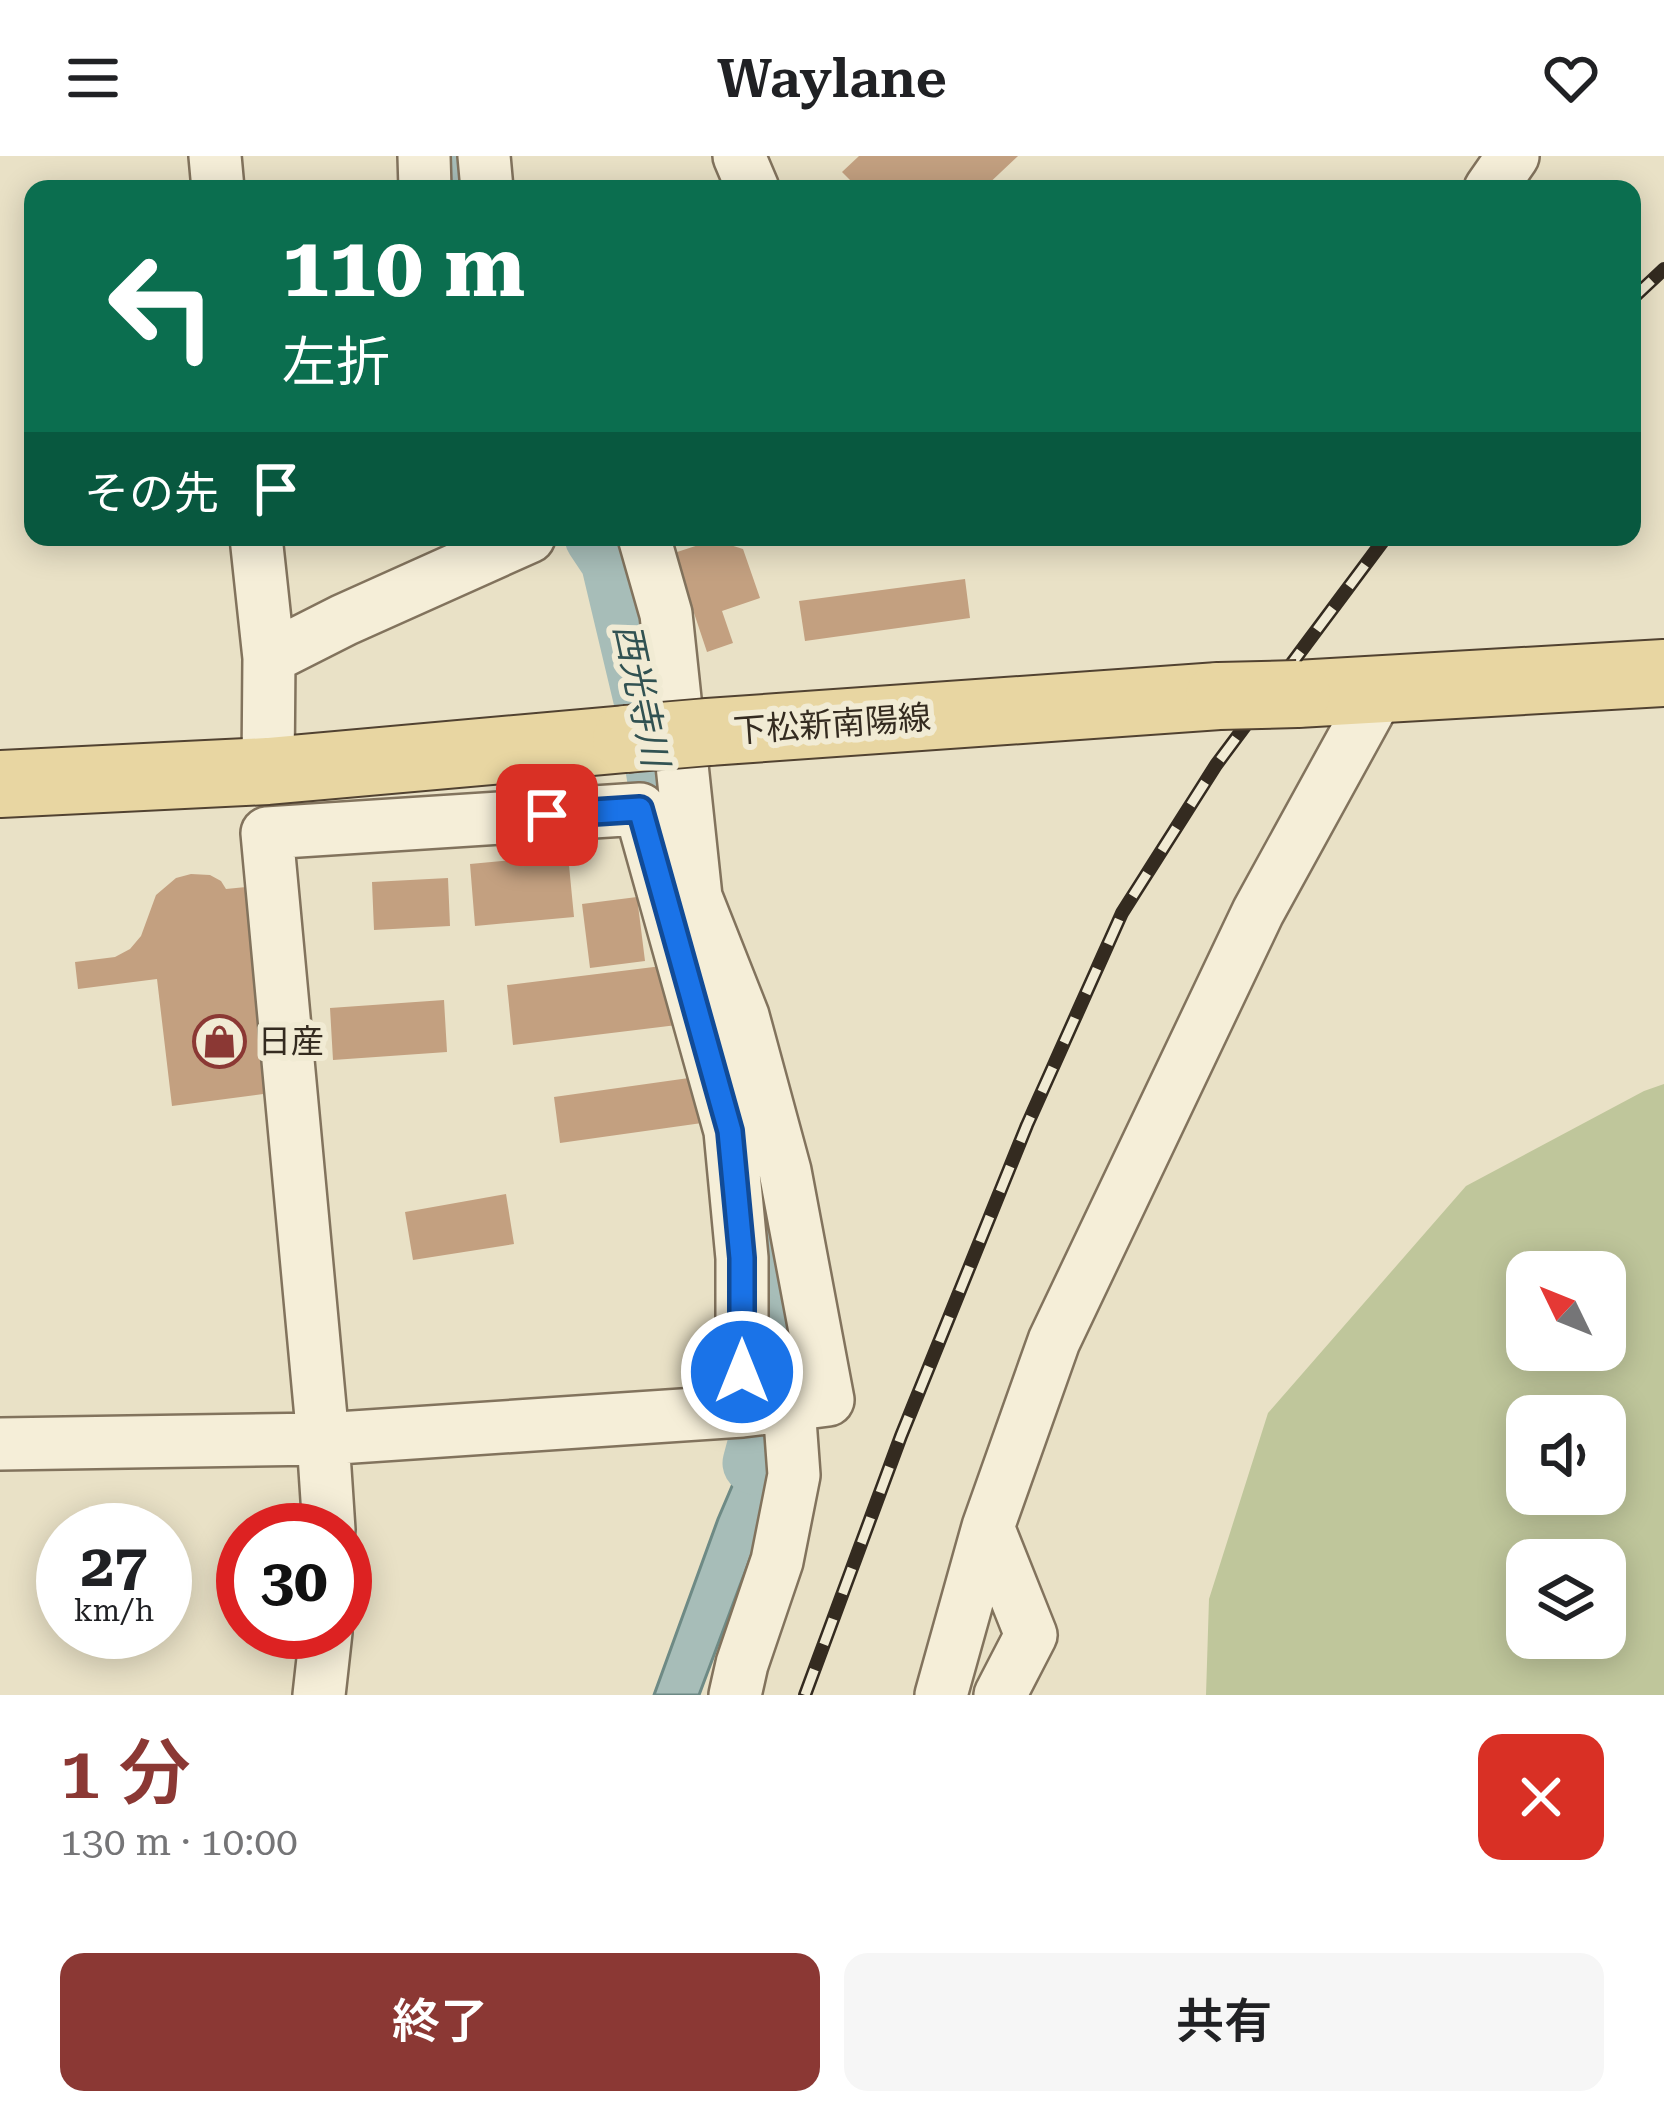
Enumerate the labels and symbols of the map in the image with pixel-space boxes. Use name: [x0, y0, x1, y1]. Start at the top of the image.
water label: 西光寺川: [605, 620, 677, 774]
street label: 下松新南陽線: [732, 698, 932, 750]
pin: [496, 764, 598, 866]
shop icon: 日産: [191, 1013, 247, 1069]
place label: 日産: [258, 1022, 324, 1061]
north arrow: [1506, 1251, 1626, 1371]
position arrow: [679, 1309, 805, 1435]
speed limit sign: 30: [216, 1503, 372, 1659]

